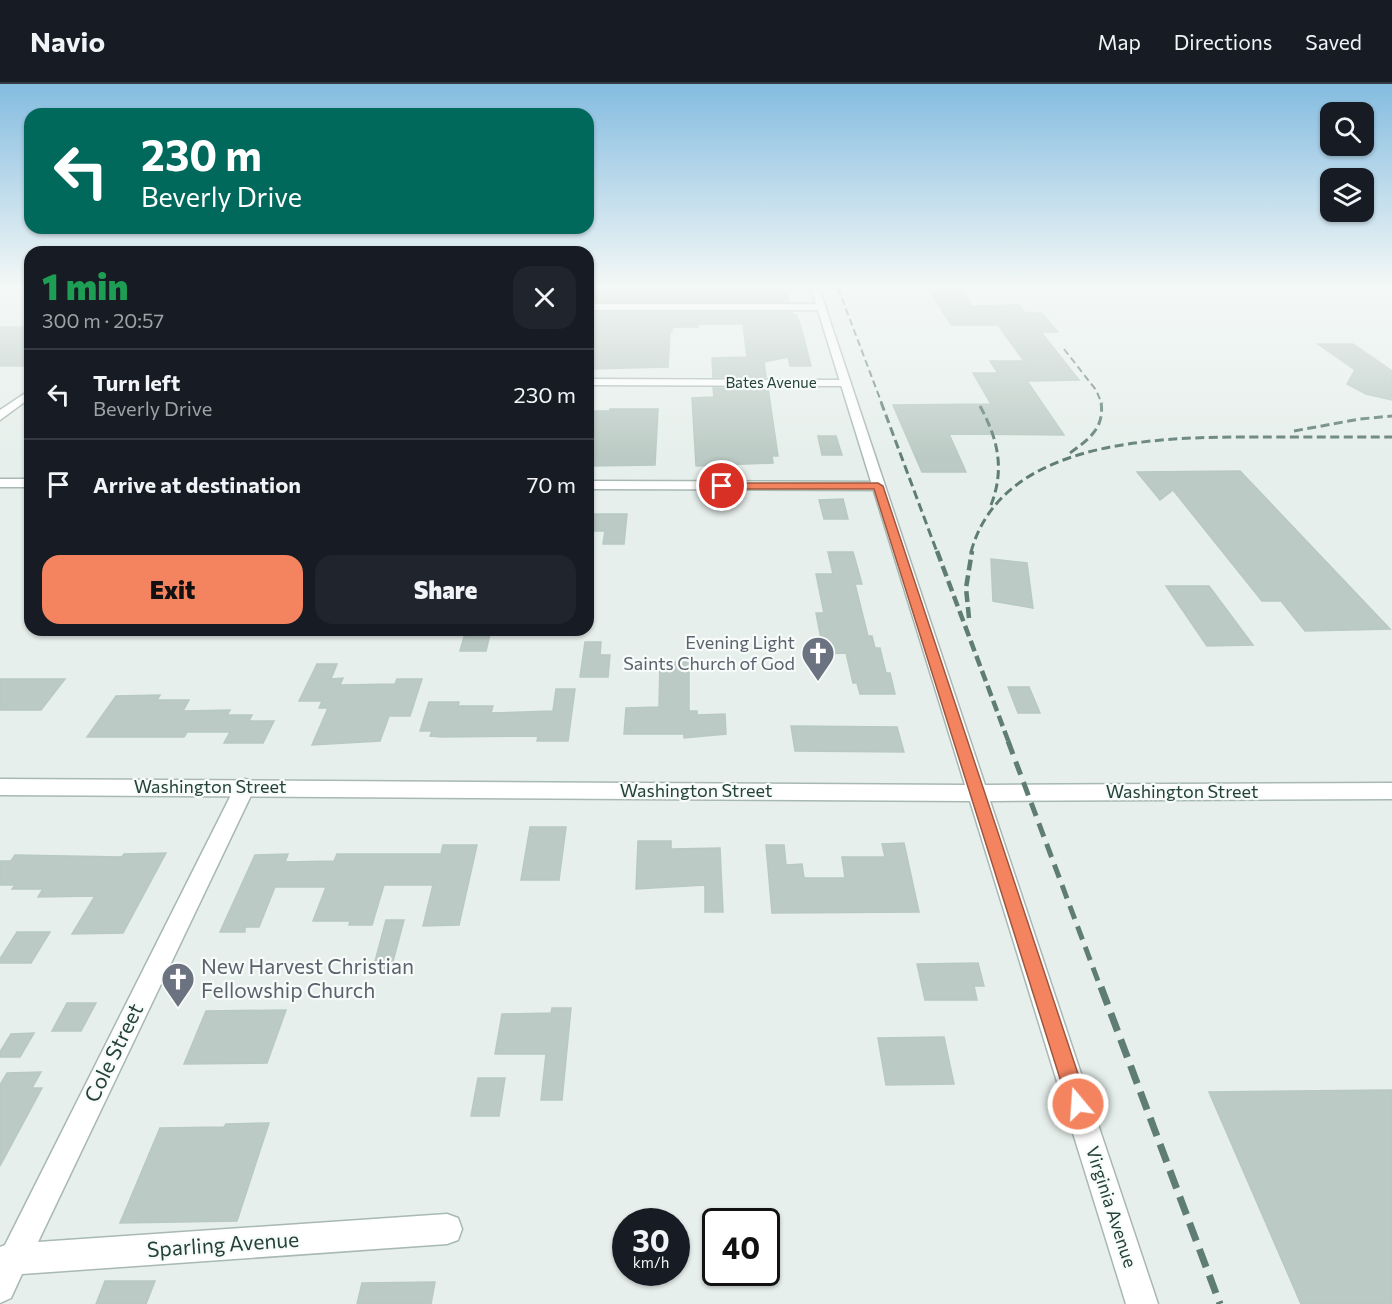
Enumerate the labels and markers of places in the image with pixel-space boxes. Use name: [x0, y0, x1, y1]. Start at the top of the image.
pin: [696, 460, 747, 511]
place label: Evening Light Saints Church of God: [623, 631, 795, 674]
church icon: Evening Light Saints Church of God: [800, 635, 836, 682]
place label: New Harvest Christian Fellowship Church: [201, 953, 414, 1002]
church icon: New Harvest Christian Fellowship Church: [160, 961, 196, 1008]

